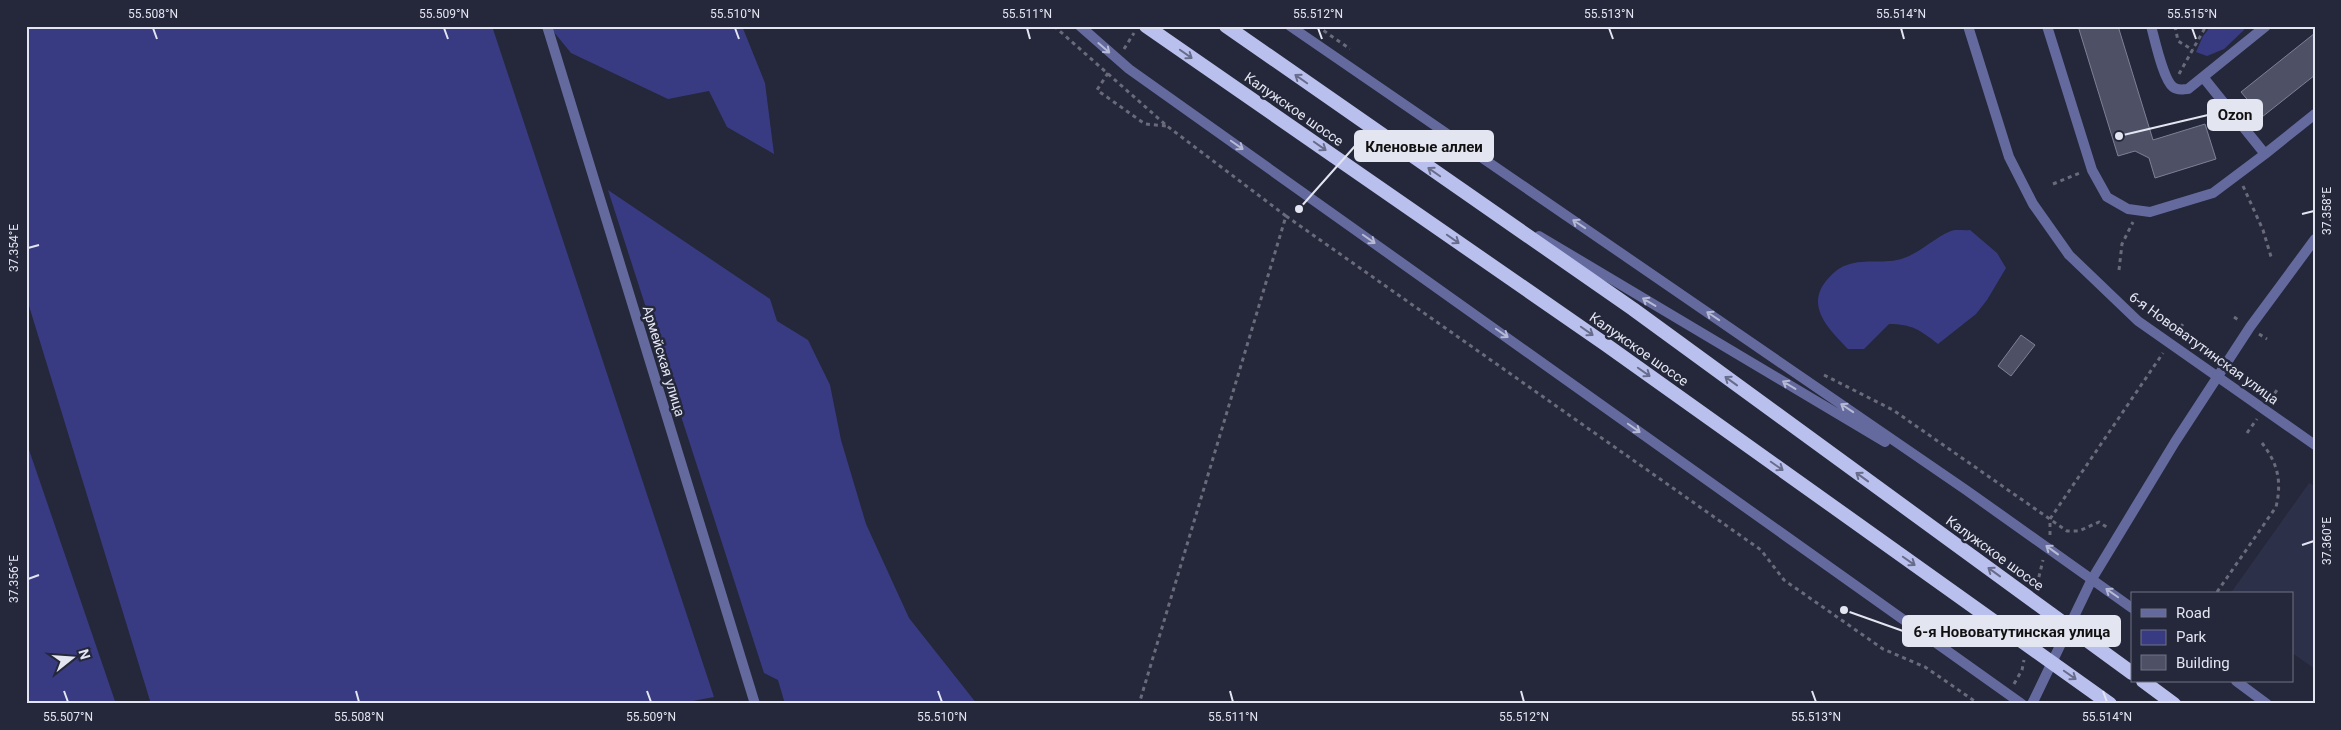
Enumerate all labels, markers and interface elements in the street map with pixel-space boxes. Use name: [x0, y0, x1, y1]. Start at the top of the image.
text: 55.508°N: [128, 7, 178, 21]
text: 55.509°N: [419, 7, 469, 21]
text: 55.510°N: [710, 7, 760, 21]
text: 55.511°N: [1002, 7, 1052, 21]
text: 55.512°N: [1293, 7, 1343, 21]
text: 55.513°N: [1584, 7, 1634, 21]
text: 55.514°N: [1876, 7, 1926, 21]
text: 55.515°N: [2167, 7, 2217, 21]
one-way arrow: [1098, 42, 1111, 53]
one-way arrow: [1179, 49, 1193, 59]
street label: Калужское шоссе: [1242, 69, 1346, 149]
one-way arrow: [1294, 74, 1308, 84]
callout: Ozon: [2208, 100, 2262, 130]
text: Ozon: [2218, 106, 2252, 124]
callout: Кленовые аллеи: [1355, 131, 1493, 161]
text: Кленовые аллеи: [1365, 138, 1483, 156]
one-way arrow: [1230, 140, 1244, 150]
one-way arrow: [1313, 141, 1327, 151]
one-way arrow: [1428, 167, 1442, 177]
text: 37.358°E: [2320, 187, 2334, 235]
one-way arrow: [1572, 219, 1586, 229]
text: 37.354°E: [7, 224, 21, 272]
one-way arrow: [1362, 234, 1376, 244]
one-way arrow: [1446, 234, 1460, 244]
street label: 6-я Нововатутинская улица: [2126, 288, 2282, 408]
one-way arrow: [1642, 296, 1656, 306]
street label: Армейская улица: [640, 304, 688, 418]
street label: Калужское шоссе: [1587, 309, 1691, 389]
one-way arrow: [1706, 311, 1720, 321]
one-way arrow: [1580, 326, 1594, 336]
one-way arrow: [1495, 328, 1509, 338]
one-way arrow: [1637, 367, 1651, 377]
one-way arrow: [1724, 376, 1738, 386]
one-way arrow: [1782, 379, 1796, 389]
one-way arrow: [1840, 403, 1854, 413]
one-way arrow: [1627, 423, 1641, 433]
one-way arrow: [1770, 461, 1784, 471]
one-way arrow: [1856, 472, 1870, 482]
street label: Калужское шоссе: [1943, 512, 2047, 594]
text: 37.360°E: [2320, 517, 2334, 565]
one-way arrow: [2046, 545, 2059, 556]
text: 37.356°E: [7, 555, 21, 603]
one-way arrow: [1902, 556, 1916, 566]
one-way arrow: [1988, 567, 2001, 578]
one-way arrow: [2106, 588, 2119, 599]
legend: [2131, 592, 2294, 682]
text: Road: [2176, 604, 2210, 622]
callout: 6-я Нововатутинская улица: [1903, 616, 2120, 646]
text: 6-я Нововатутинская улица: [1914, 623, 2110, 641]
text: Park: [2176, 628, 2207, 646]
north arrow: [48, 632, 98, 682]
text: N: [75, 647, 94, 661]
text: Building: [2176, 654, 2230, 672]
one-way arrow: [2063, 670, 2077, 680]
text: 55.507°N: [43, 710, 93, 724]
text: 55.508°N: [334, 710, 384, 724]
text: 55.509°N: [626, 710, 676, 724]
text: 55.510°N: [917, 710, 967, 724]
text: 55.511°N: [1208, 710, 1258, 724]
text: 55.512°N: [1499, 710, 1549, 724]
text: 55.513°N: [1791, 710, 1841, 724]
text: 55.514°N: [2082, 710, 2132, 724]

